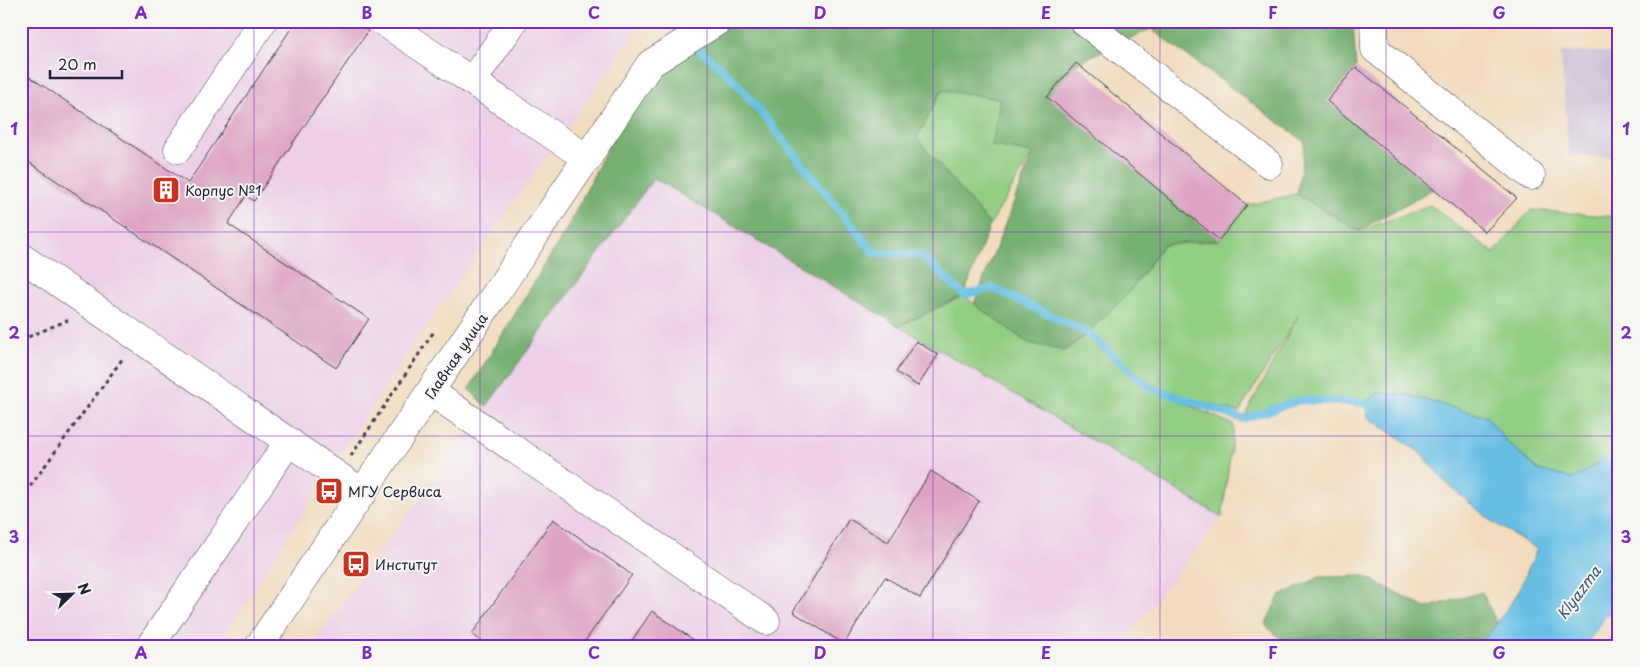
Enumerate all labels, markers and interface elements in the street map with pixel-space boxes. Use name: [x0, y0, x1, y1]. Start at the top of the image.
text: A: [135, 0, 148, 24]
text: B: [362, 0, 373, 24]
text: C: [588, 0, 600, 24]
text: D: [814, 0, 826, 24]
text: E: [1041, 0, 1051, 24]
text: F: [1268, 0, 1278, 24]
text: G: [1492, 0, 1506, 24]
scale bar: [50, 48, 122, 80]
text: 20 m: [58, 52, 97, 75]
text: 1: [10, 116, 18, 140]
text: 1: [1622, 116, 1630, 140]
building icon: Корпус №1: [151, 175, 181, 205]
place label: Корпус №1: [185, 180, 262, 201]
street label: Главная улица: [419, 309, 493, 403]
text: 2: [8, 320, 20, 344]
text: 2: [1620, 320, 1632, 344]
bus stop icon: МГУ Сервиса: [314, 476, 344, 506]
place label: МГУ Сервиса: [348, 481, 442, 502]
text: 3: [9, 524, 19, 548]
text: 3: [1621, 524, 1631, 548]
bus stop icon: Институт: [341, 549, 371, 579]
place label: Институт: [375, 554, 438, 575]
water label: Klyazma: [1550, 560, 1606, 624]
north arrow: [48, 570, 98, 620]
text: N: [73, 580, 96, 598]
text: A: [135, 640, 148, 664]
text: B: [362, 640, 373, 664]
text: C: [588, 640, 600, 664]
text: D: [814, 640, 826, 664]
text: E: [1041, 640, 1051, 664]
text: F: [1268, 640, 1278, 664]
text: G: [1492, 640, 1506, 664]

